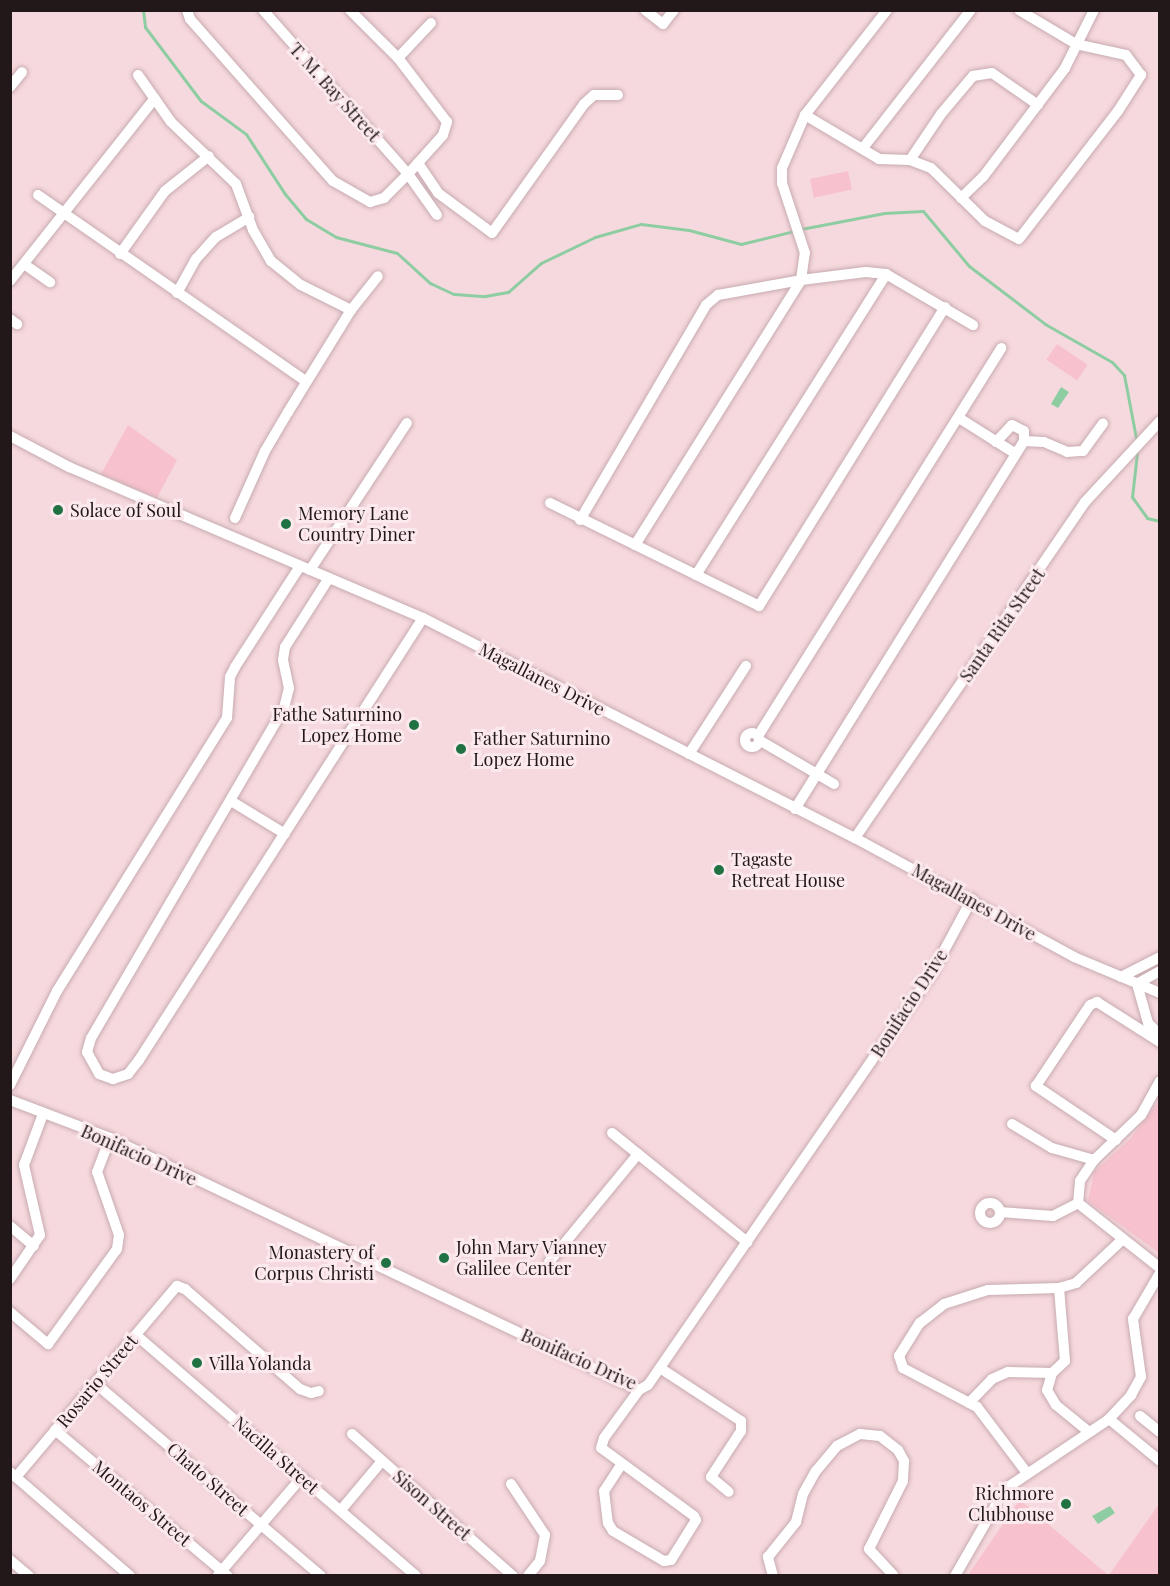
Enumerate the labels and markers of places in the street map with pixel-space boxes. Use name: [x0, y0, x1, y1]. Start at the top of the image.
place label: Solace of Soul: [70, 499, 181, 521]
marker: Solace of Soul: [51, 503, 65, 517]
place label: Memory Lane Country Diner: [298, 503, 416, 546]
marker: Memory Lane Country Diner: [279, 517, 293, 531]
place label: Fathe Saturnino Lopez Home: [272, 704, 402, 746]
marker: Fathe Saturnino Lopez Home: [407, 718, 421, 732]
place label: Father Saturnino Lopez Home: [473, 728, 611, 771]
marker: Father Saturnino Lopez Home: [454, 742, 468, 756]
place label: Tagaste Retreat House: [731, 849, 845, 892]
marker: Tagaste Retreat House: [712, 863, 726, 877]
place label: John Mary Vianney Galilee Center: [456, 1237, 608, 1280]
place label: Monastery of Corpus Christi: [254, 1242, 374, 1284]
marker: John Mary Vianney Galilee Center: [437, 1251, 451, 1265]
marker: Monastery of Corpus Christi: [379, 1256, 393, 1270]
place label: Villa Yolanda: [209, 1352, 312, 1374]
marker: Villa Yolanda: [190, 1356, 204, 1370]
place label: Richmore Clubhouse: [968, 1483, 1054, 1526]
marker: Richmore Clubhouse: [1059, 1497, 1073, 1511]

